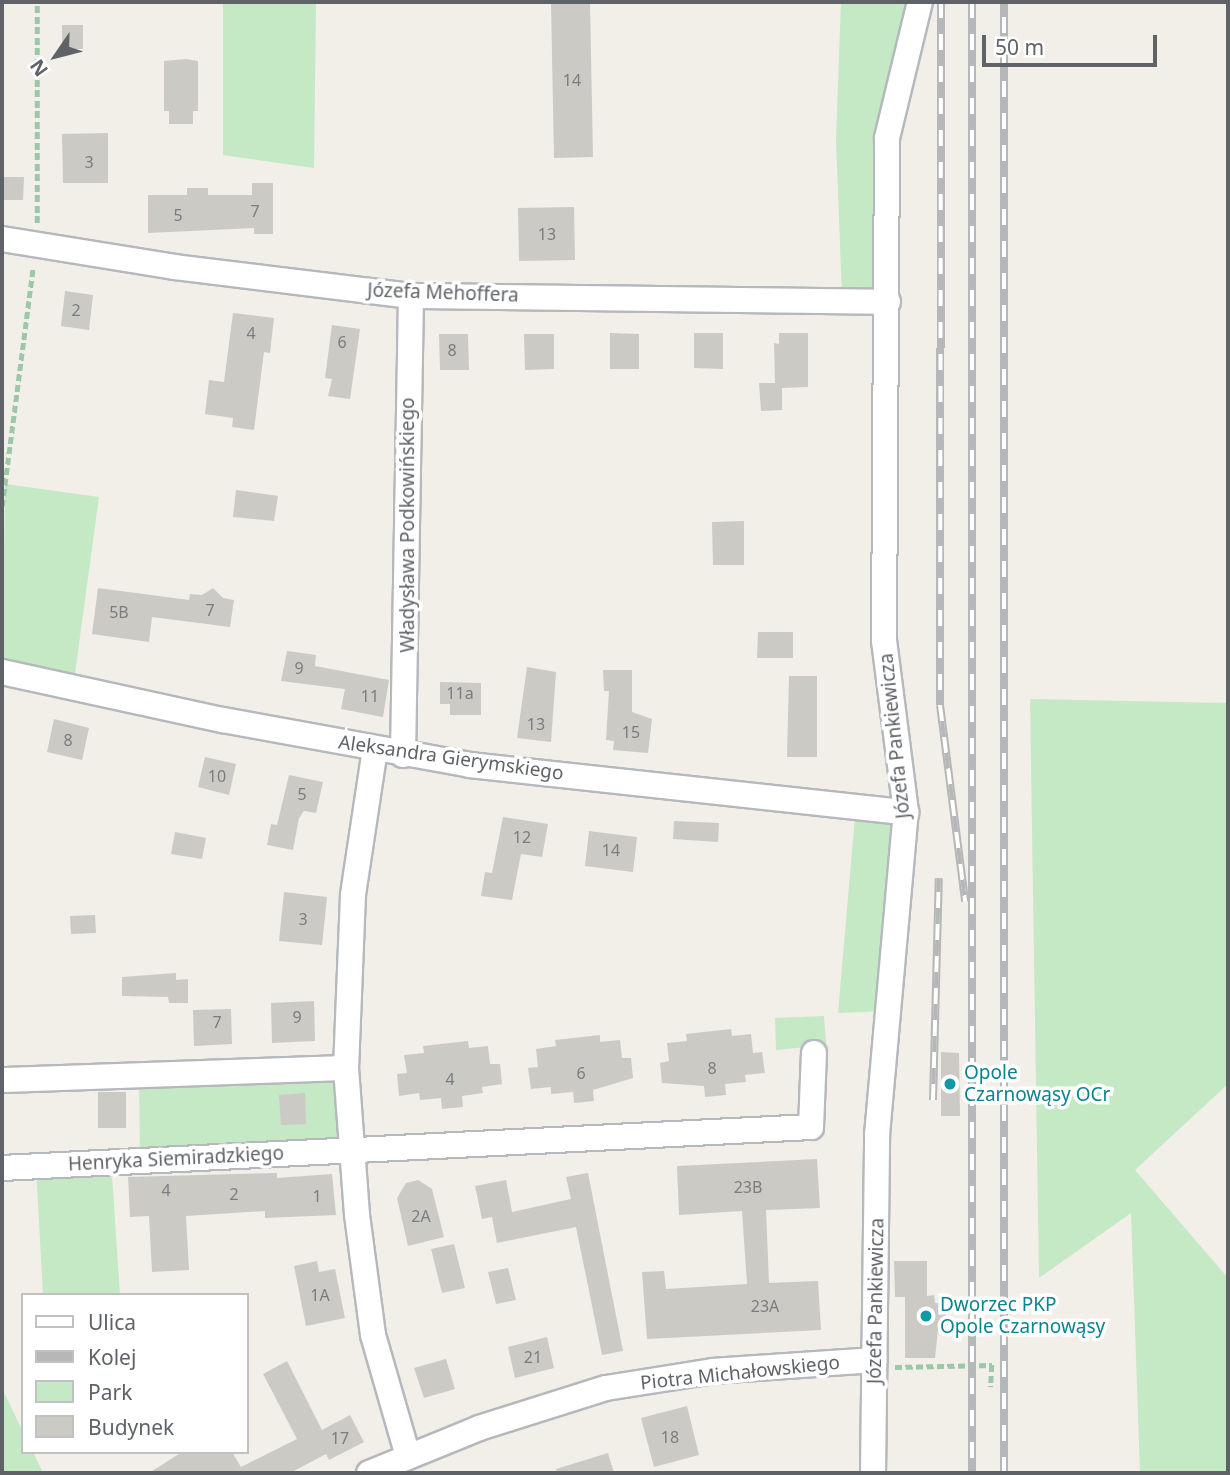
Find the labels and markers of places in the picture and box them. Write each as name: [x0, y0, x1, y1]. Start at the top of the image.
place label: Opole Czarnowąsy OCr: [964, 1062, 1110, 1106]
marker: Opole Czarnowąsy OCr: [942, 1076, 958, 1092]
place label: Dworzec PKP Opole Czarnowąsy: [940, 1294, 1105, 1338]
marker: Dworzec PKP Opole Czarnowąsy: [918, 1308, 934, 1324]

